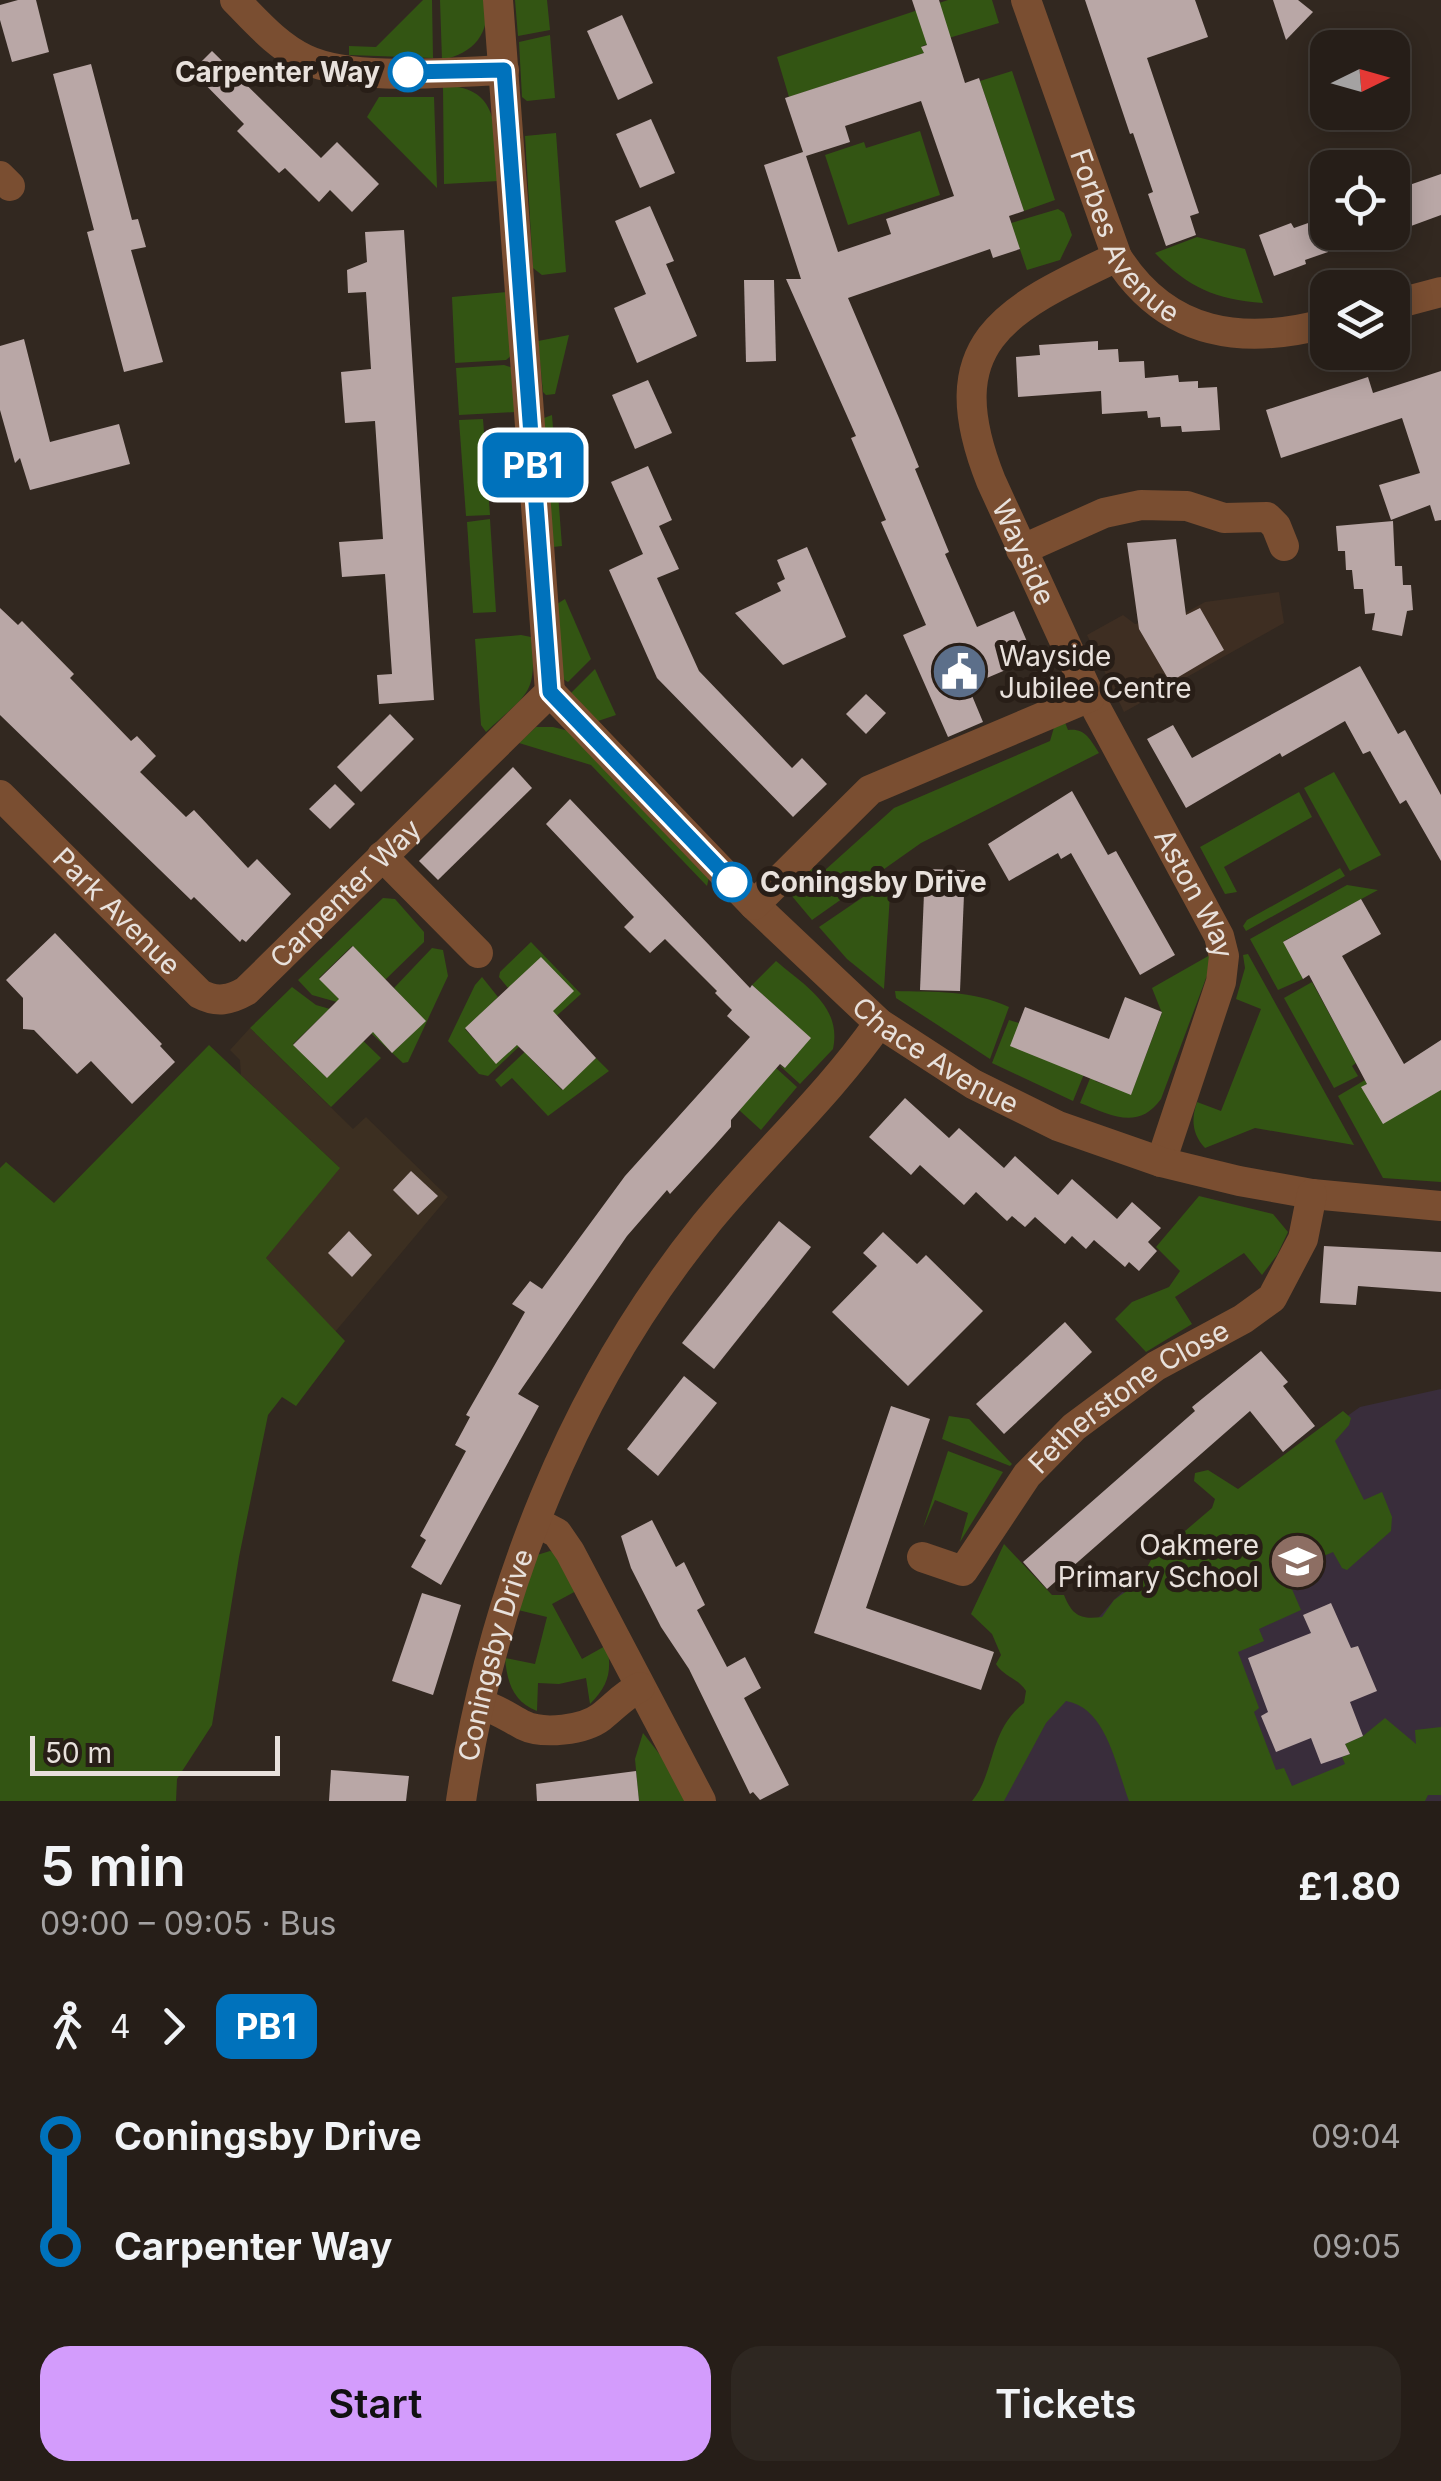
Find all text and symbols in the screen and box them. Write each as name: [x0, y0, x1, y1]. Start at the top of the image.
north arrow: [1310, 30, 1410, 130]
map controls: [1310, 30, 1410, 370]
marker: Carpenter Way: [389, 53, 427, 91]
place label: Carpenter Way: [175, 55, 380, 89]
street label: Forbes Avenue: [1063, 144, 1186, 330]
button: locate: [1310, 150, 1410, 250]
button: layers: [1310, 270, 1410, 370]
line badge: PB1: [476, 432, 590, 498]
text: PB1: [503, 444, 563, 486]
street label: Wayside: [985, 494, 1063, 611]
place label: Wayside Jubilee Centre: [999, 639, 1192, 705]
public building icon: Wayside Jubilee Centre: [930, 642, 990, 702]
street label: Carpenter Way: [263, 812, 428, 975]
street label: Aston Way: [1147, 823, 1241, 962]
street label: Park Avenue: [46, 841, 188, 982]
marker: Coningsby Drive: [713, 863, 751, 901]
place label: Coningsby Drive: [760, 865, 987, 899]
street label: Chace Avenue: [845, 990, 1024, 1121]
street label: Fetherstone Close: [1021, 1313, 1235, 1481]
place label: Oakmere Primary School: [1058, 1528, 1259, 1594]
school or university icon: Oakmere Primary School: [1268, 1531, 1328, 1591]
street label: Coningsby Drive: [451, 1544, 540, 1764]
scale bar: [30, 1731, 280, 1776]
text: 50 m: [45, 1736, 112, 1770]
text: 5 min: [40, 1833, 186, 1899]
text: £1.80: [1298, 1863, 1401, 1909]
text: 09:00 – 09:05 · Bus: [40, 1904, 336, 1943]
icon: walk: [40, 1999, 95, 2054]
icon: forward: [146, 1999, 201, 2054]
text: PB1: [236, 2005, 297, 2047]
text: 4: [110, 2007, 131, 2046]
text: Coningsby Drive: [114, 2113, 422, 2159]
text: 09:04: [1311, 2117, 1401, 2156]
text: Carpenter Way: [114, 2223, 392, 2269]
text: 09:05: [1312, 2227, 1401, 2266]
button: Start: [40, 2346, 711, 2461]
button: Tickets: [731, 2346, 1401, 2461]

